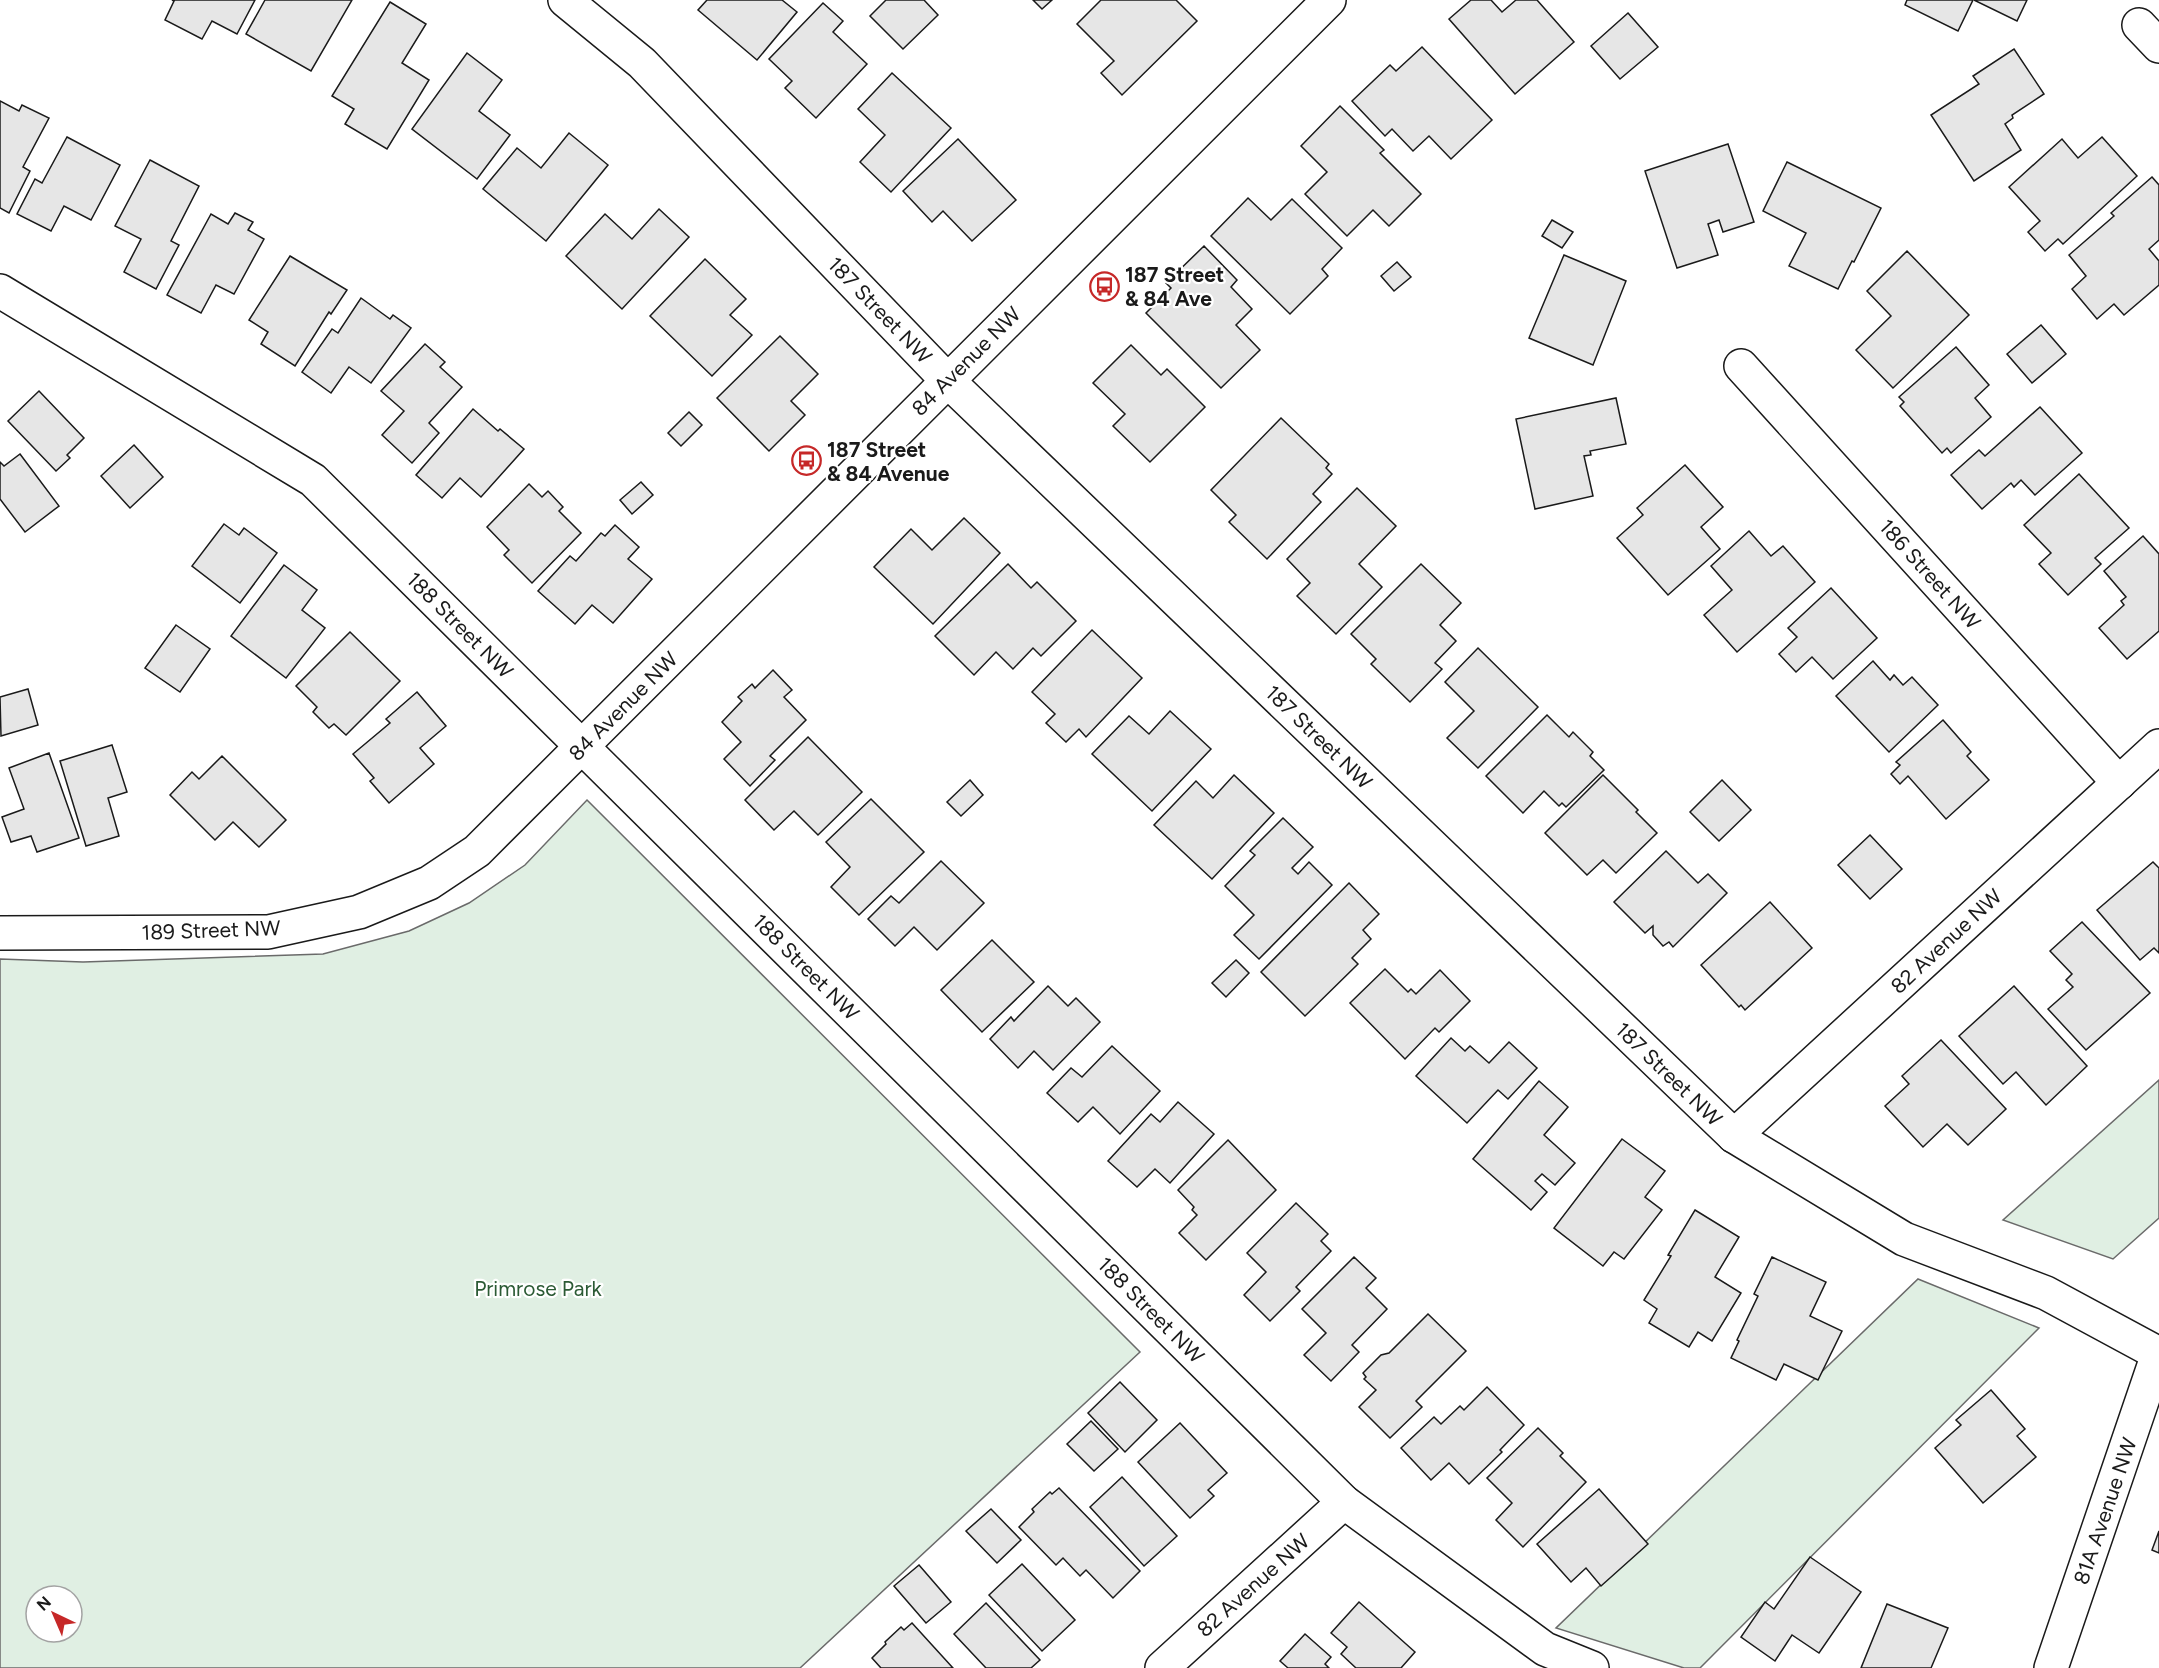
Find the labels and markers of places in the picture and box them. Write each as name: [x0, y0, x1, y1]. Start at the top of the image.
place label: 187 Street & 84 Ave: [1125, 262, 1224, 311]
bus stop icon: 187 Street & 84 Ave: [1088, 270, 1120, 302]
place label: 187 Street & 84 Avenue: [827, 437, 950, 486]
bus stop icon: 187 Street & 84 Avenue: [790, 445, 822, 477]

